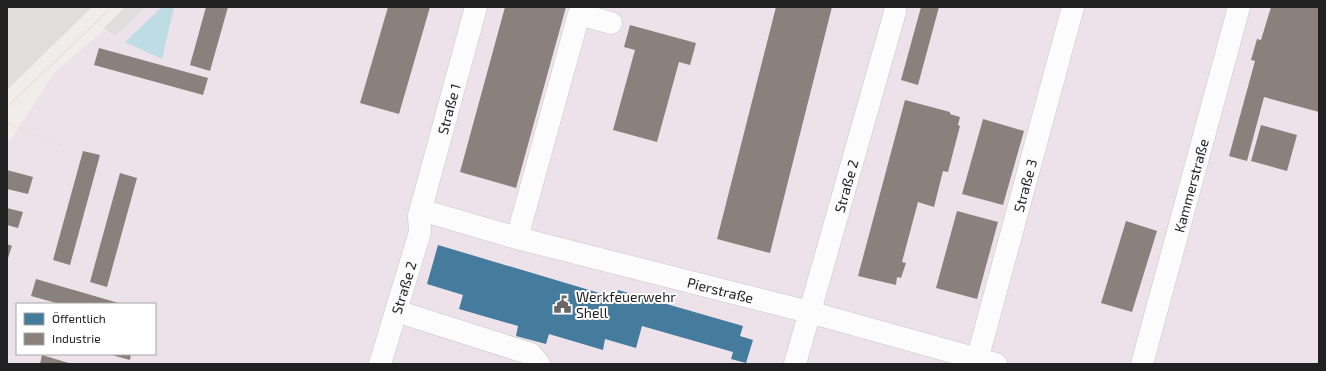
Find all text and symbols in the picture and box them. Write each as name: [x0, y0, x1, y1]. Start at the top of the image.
street label: Straße 1: [433, 81, 463, 136]
street label: Kammerstraße: [1170, 137, 1211, 234]
street label: Straße 2: [830, 157, 861, 215]
street label: Straße 3: [1009, 157, 1040, 214]
street label: Straße 2: [387, 259, 419, 316]
street label: Pierstraße: [686, 273, 755, 306]
place label: Werkfeuerwehr Shell: [576, 288, 676, 321]
public building icon: Werkfeuerwehr Shell: [553, 294, 573, 314]
legend: [16, 303, 156, 355]
text: Öffentlich: [52, 311, 106, 325]
text: Industrie: [52, 331, 101, 345]

